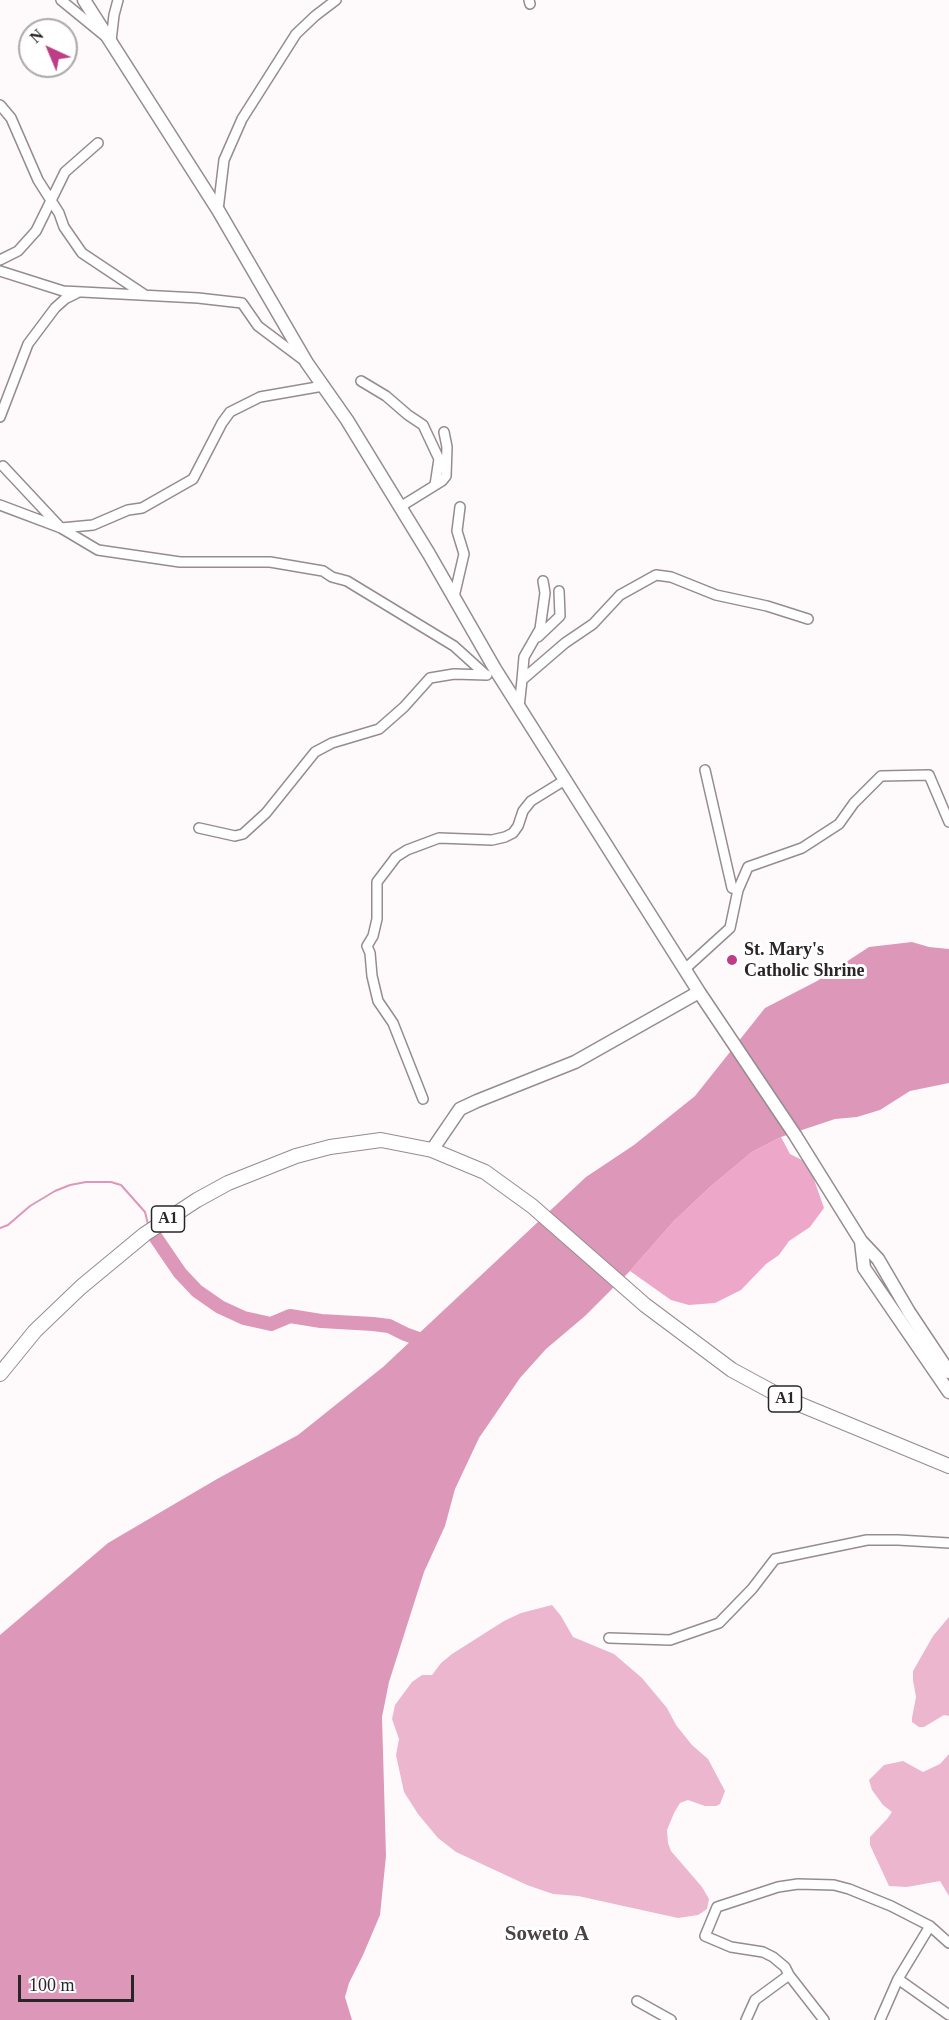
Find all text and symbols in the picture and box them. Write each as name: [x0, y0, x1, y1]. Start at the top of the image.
north arrow: [18, 18, 78, 78]
text: N: [26, 26, 47, 46]
place label: St. Mary's Catholic Shrine: [744, 939, 865, 982]
marker: St. Mary's Catholic Shrine: [725, 953, 739, 967]
road number: A1: [152, 1206, 184, 1232]
road number: A1: [768, 1386, 802, 1412]
district label: Soweto A: [505, 1922, 589, 1948]
scale bar: [21, 1963, 136, 2001]
text: 100 m: [29, 1975, 75, 1995]

